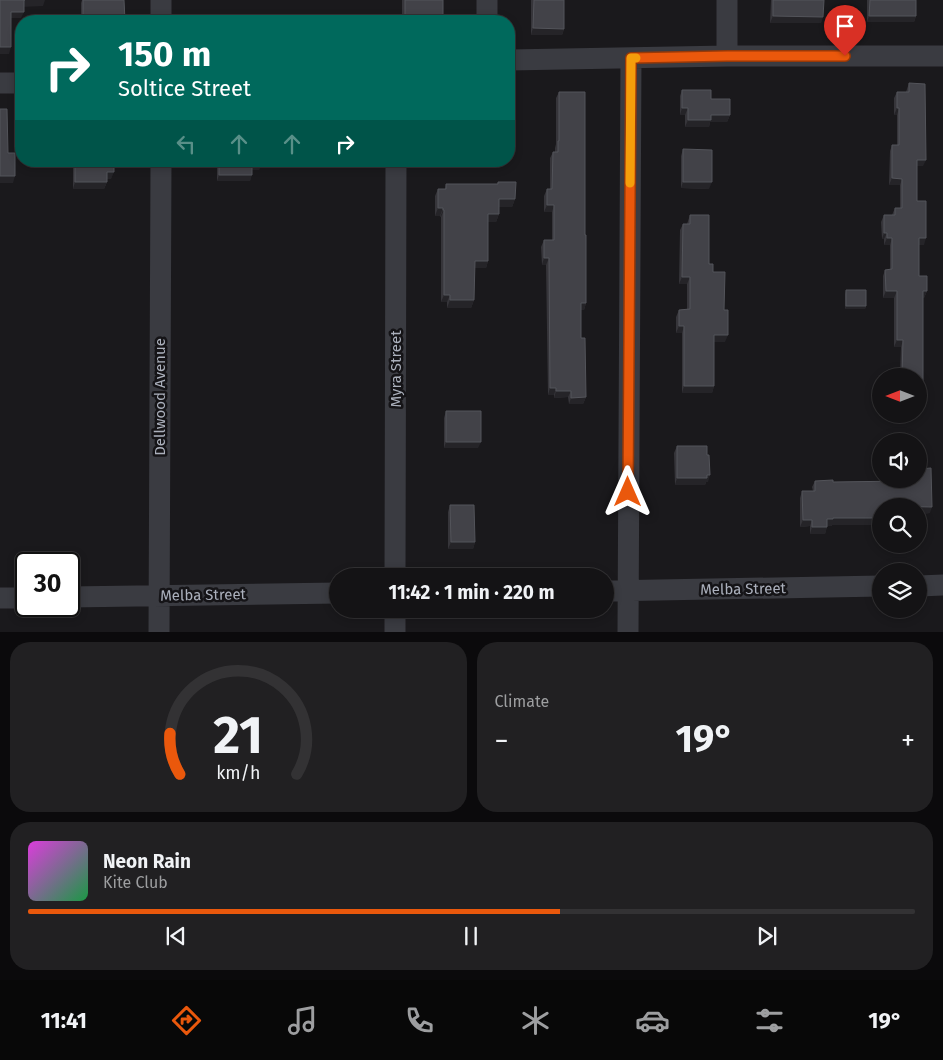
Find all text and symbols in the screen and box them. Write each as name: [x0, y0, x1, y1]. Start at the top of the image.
pin: [824, 5, 866, 56]
icon: arrive: [831, 12, 859, 40]
text: 150 m: [118, 33, 211, 75]
icon: right: [35, 35, 100, 100]
text: Soltice Street: [118, 75, 251, 102]
icon: left: [172, 130, 200, 158]
icon: ahead: [225, 130, 253, 158]
icon: ahead: [278, 130, 306, 158]
icon: right: [331, 130, 359, 158]
street label: Myra Street: [387, 330, 405, 408]
street label: Dellwood Avenue: [151, 338, 169, 456]
north arrow: [872, 368, 928, 422]
map controls: [872, 368, 927, 618]
button: sound: [872, 433, 927, 488]
position arrow: [601, 465, 653, 517]
button: search: [872, 498, 927, 553]
speed limit sign: 30: [15, 552, 80, 617]
button: layers: [872, 563, 927, 618]
street label: Melba Street: [700, 579, 787, 599]
text: 11:42 · 1 min · 220 m: [388, 581, 555, 604]
street label: Melba Street: [160, 585, 247, 605]
text: Climate: [495, 692, 549, 711]
text: 21: [213, 704, 263, 767]
text: 19°: [675, 716, 734, 762]
text: −: [495, 724, 509, 757]
text: +: [901, 724, 915, 757]
text: km/h: [216, 762, 260, 784]
text: Neon Rain: [103, 850, 191, 873]
text: Kite Club: [103, 873, 168, 892]
icon: previous: [162, 922, 190, 950]
icon: pause: [457, 922, 485, 950]
icon: next: [753, 922, 781, 950]
icon: directions: [169, 1003, 204, 1038]
icon: music: [285, 1003, 320, 1038]
icon: phone: [402, 1003, 437, 1038]
icon: climate: [518, 1003, 553, 1038]
icon: car: [635, 1003, 670, 1038]
icon: filters: [752, 1003, 787, 1038]
text: 11:41: [41, 1007, 87, 1034]
text: 19°: [868, 1007, 902, 1034]

